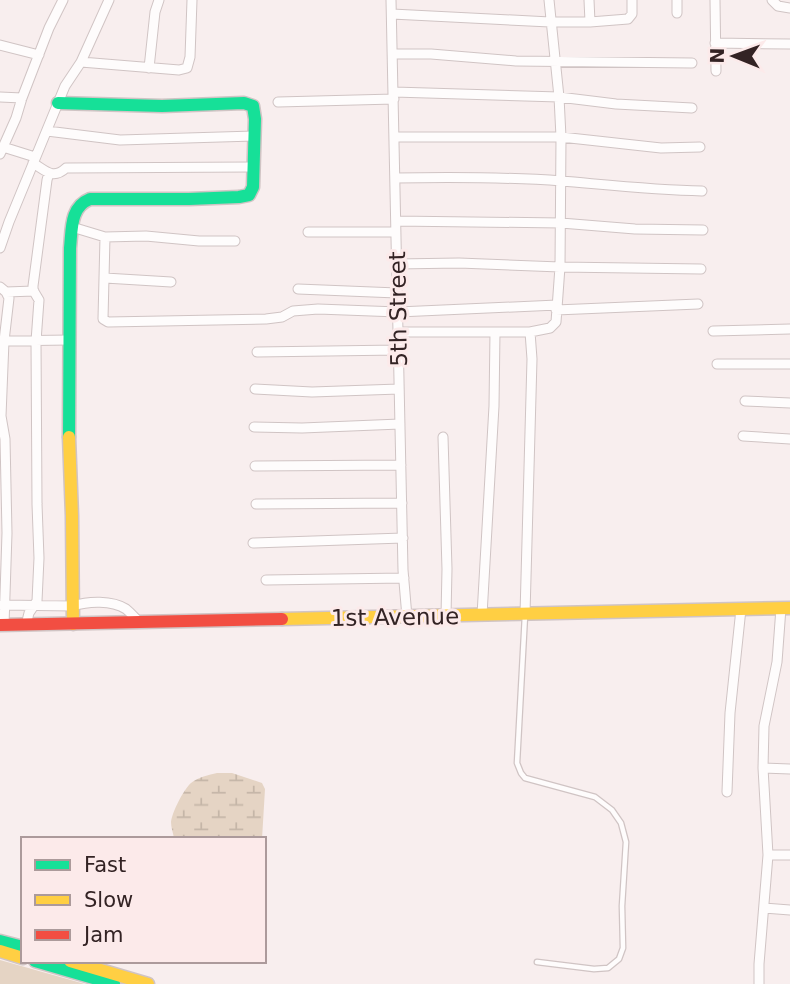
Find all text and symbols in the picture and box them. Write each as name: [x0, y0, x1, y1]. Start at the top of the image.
north arrow: [699, 21, 769, 91]
text: N: [706, 48, 728, 64]
street label: 5th Street: [384, 251, 412, 367]
street label: 1st Avenue: [331, 603, 459, 631]
legend: [21, 837, 266, 963]
text: Fast: [84, 853, 126, 877]
text: Slow: [84, 888, 133, 912]
text: Jam: [82, 923, 124, 947]

